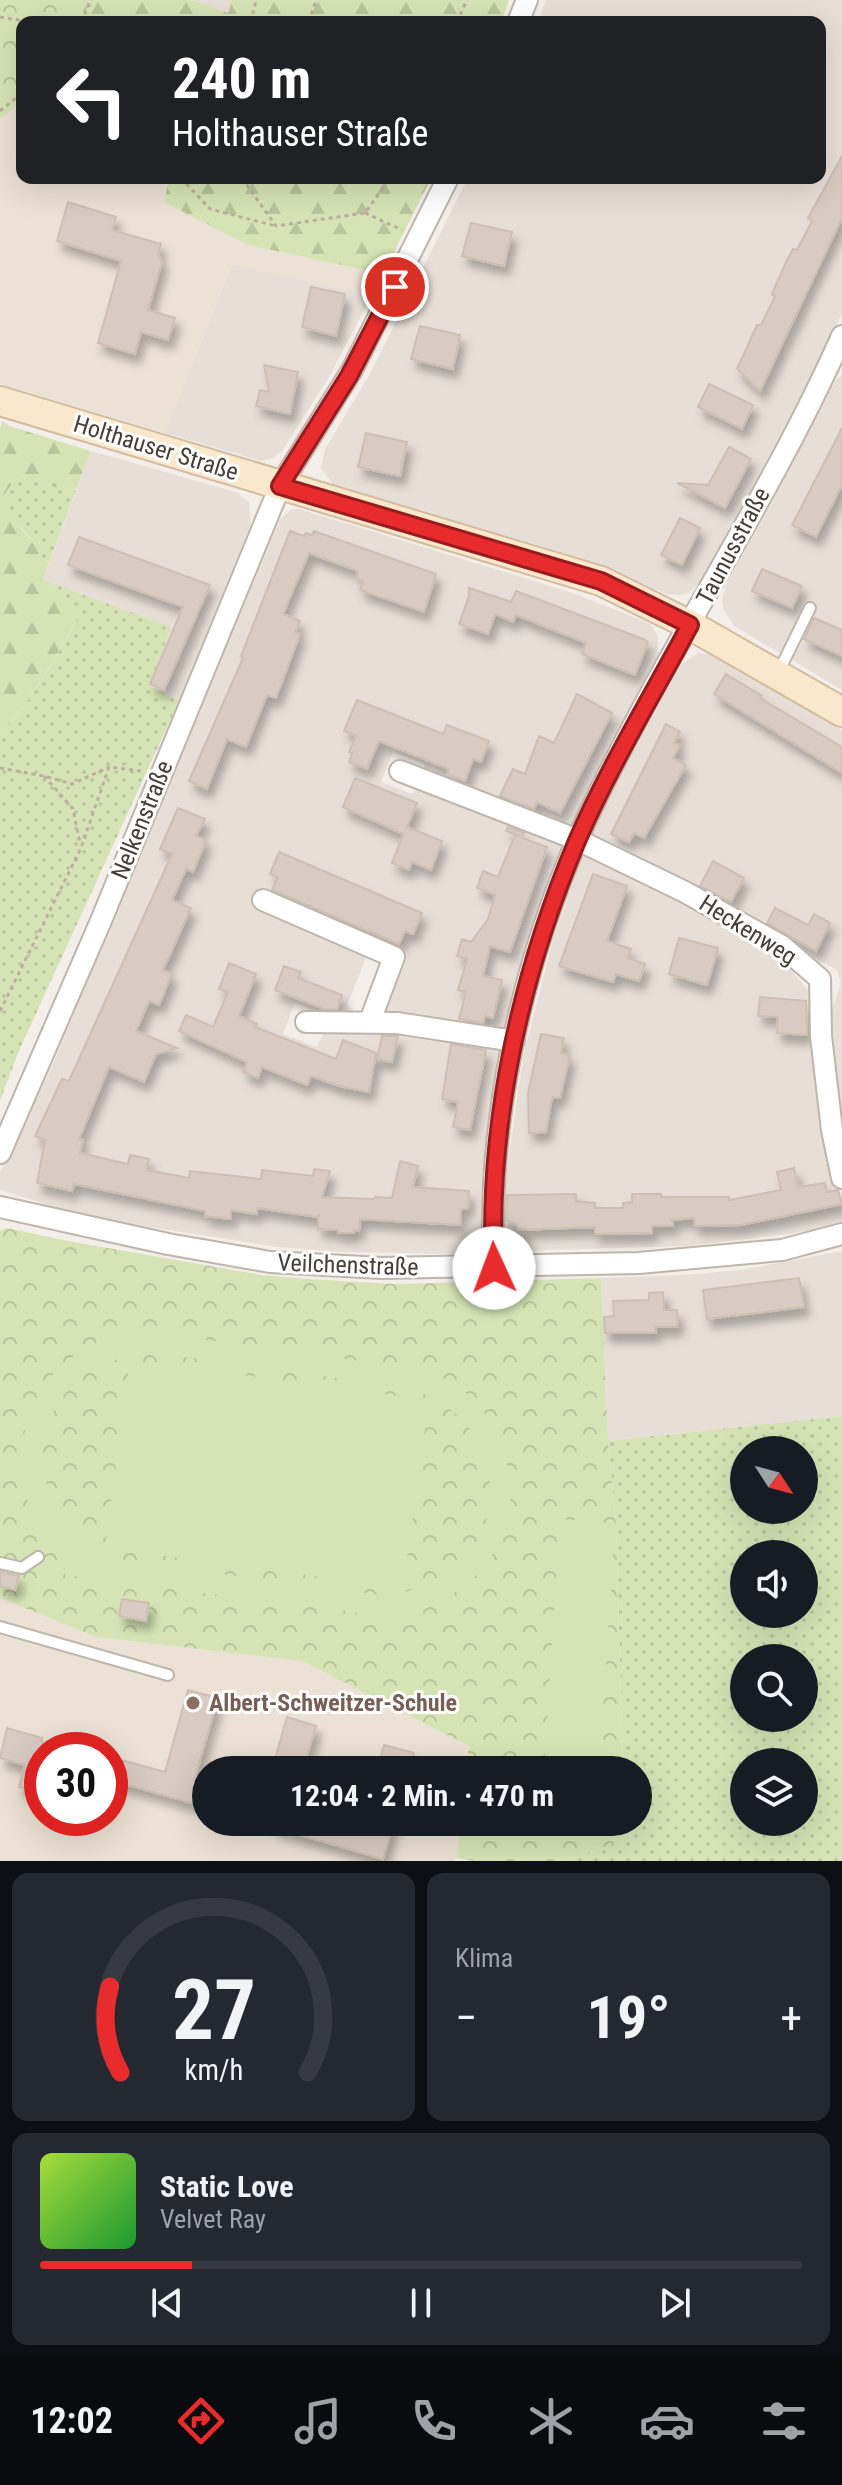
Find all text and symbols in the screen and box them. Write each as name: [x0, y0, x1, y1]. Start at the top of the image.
text: 240 m: [172, 46, 311, 112]
icon: left: [40, 48, 144, 152]
text: Holthauser Straße: [172, 113, 428, 155]
pin: [361, 253, 429, 321]
icon: arrive: [373, 265, 417, 309]
street label: Holthauser Straße: [70, 410, 242, 486]
street label: Taunusstraße: [690, 483, 776, 609]
street label: Nelkenstraße: [106, 757, 178, 883]
street label: Heckenweg: [694, 889, 802, 971]
position arrow: [452, 1226, 536, 1310]
street label: Veilchenstraße: [277, 1249, 419, 1281]
north arrow: [730, 1436, 818, 1524]
map controls: [730, 1436, 818, 1836]
button: sound: [730, 1540, 818, 1628]
button: search: [730, 1644, 818, 1732]
place label: Albert-Schweitzer-Schule: [209, 1689, 457, 1717]
marker: Albert-Schweitzer-Schule: [184, 1694, 202, 1712]
speed limit sign: 30: [24, 1732, 128, 1836]
button: layers: [730, 1748, 818, 1836]
text: 12:04 · 2 Min. · 470 m: [290, 1778, 554, 1813]
text: Klima: [455, 1943, 513, 1973]
text: 27: [171, 1962, 256, 2059]
text: 19°: [587, 1982, 671, 2053]
text: −: [455, 1992, 477, 2044]
text: +: [780, 1992, 802, 2044]
text: km/h: [184, 2053, 243, 2087]
text: Static Love: [160, 2169, 294, 2204]
text: Velvet Ray: [160, 2204, 266, 2234]
icon: previous: [145, 2281, 189, 2325]
icon: pause: [399, 2281, 443, 2325]
icon: next: [653, 2281, 697, 2325]
icon: directions: [173, 2393, 229, 2449]
icon: music: [290, 2393, 346, 2449]
icon: phone: [406, 2393, 462, 2449]
icon: climate: [523, 2393, 579, 2449]
icon: car: [639, 2393, 695, 2449]
icon: filters: [756, 2393, 812, 2449]
text: 12:02: [30, 2400, 113, 2442]

